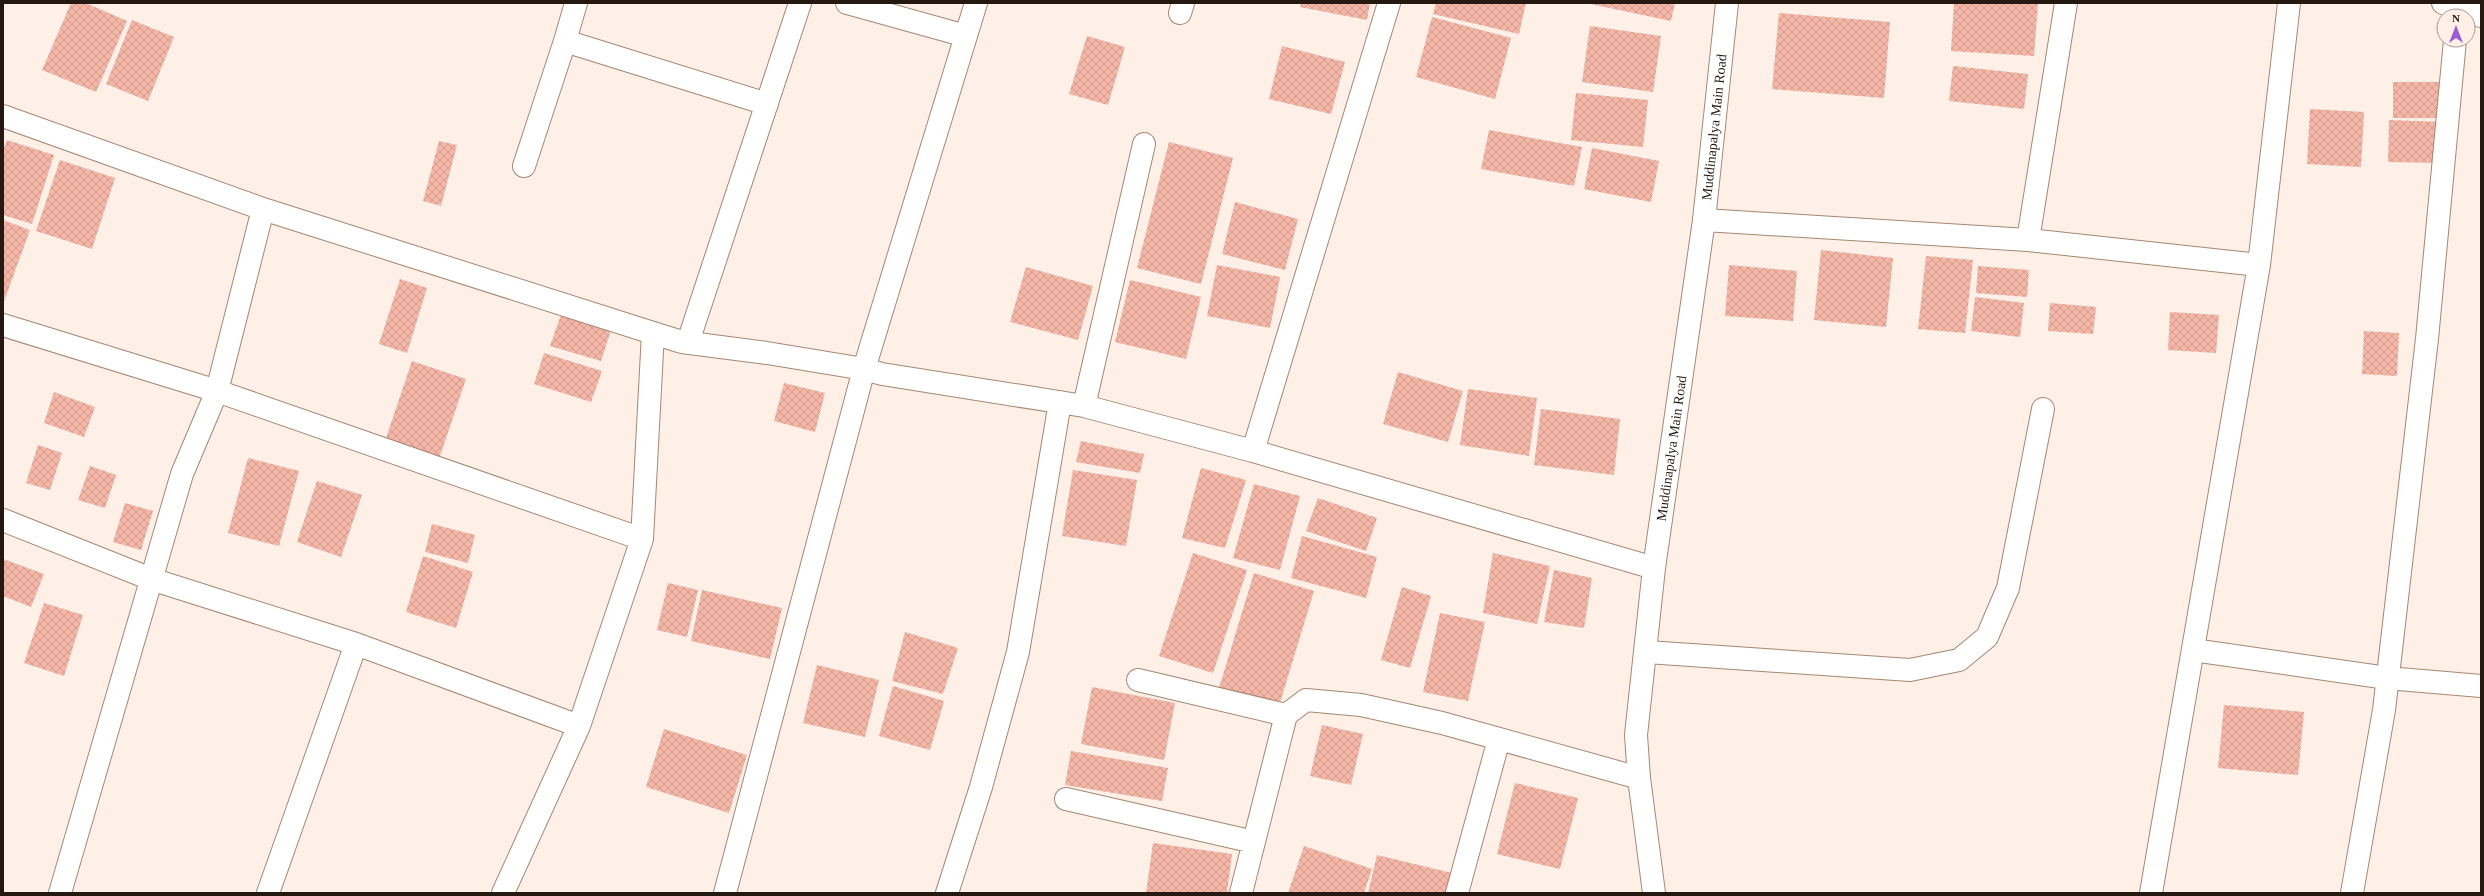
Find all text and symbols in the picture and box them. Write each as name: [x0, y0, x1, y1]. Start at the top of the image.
north arrow: [2436, 8, 2476, 48]
text: N: [2452, 12, 2460, 24]
street label: Muddinapalya Main Road: [1699, 53, 1729, 201]
street label: Muddinapalya Main Road: [1653, 374, 1689, 522]

